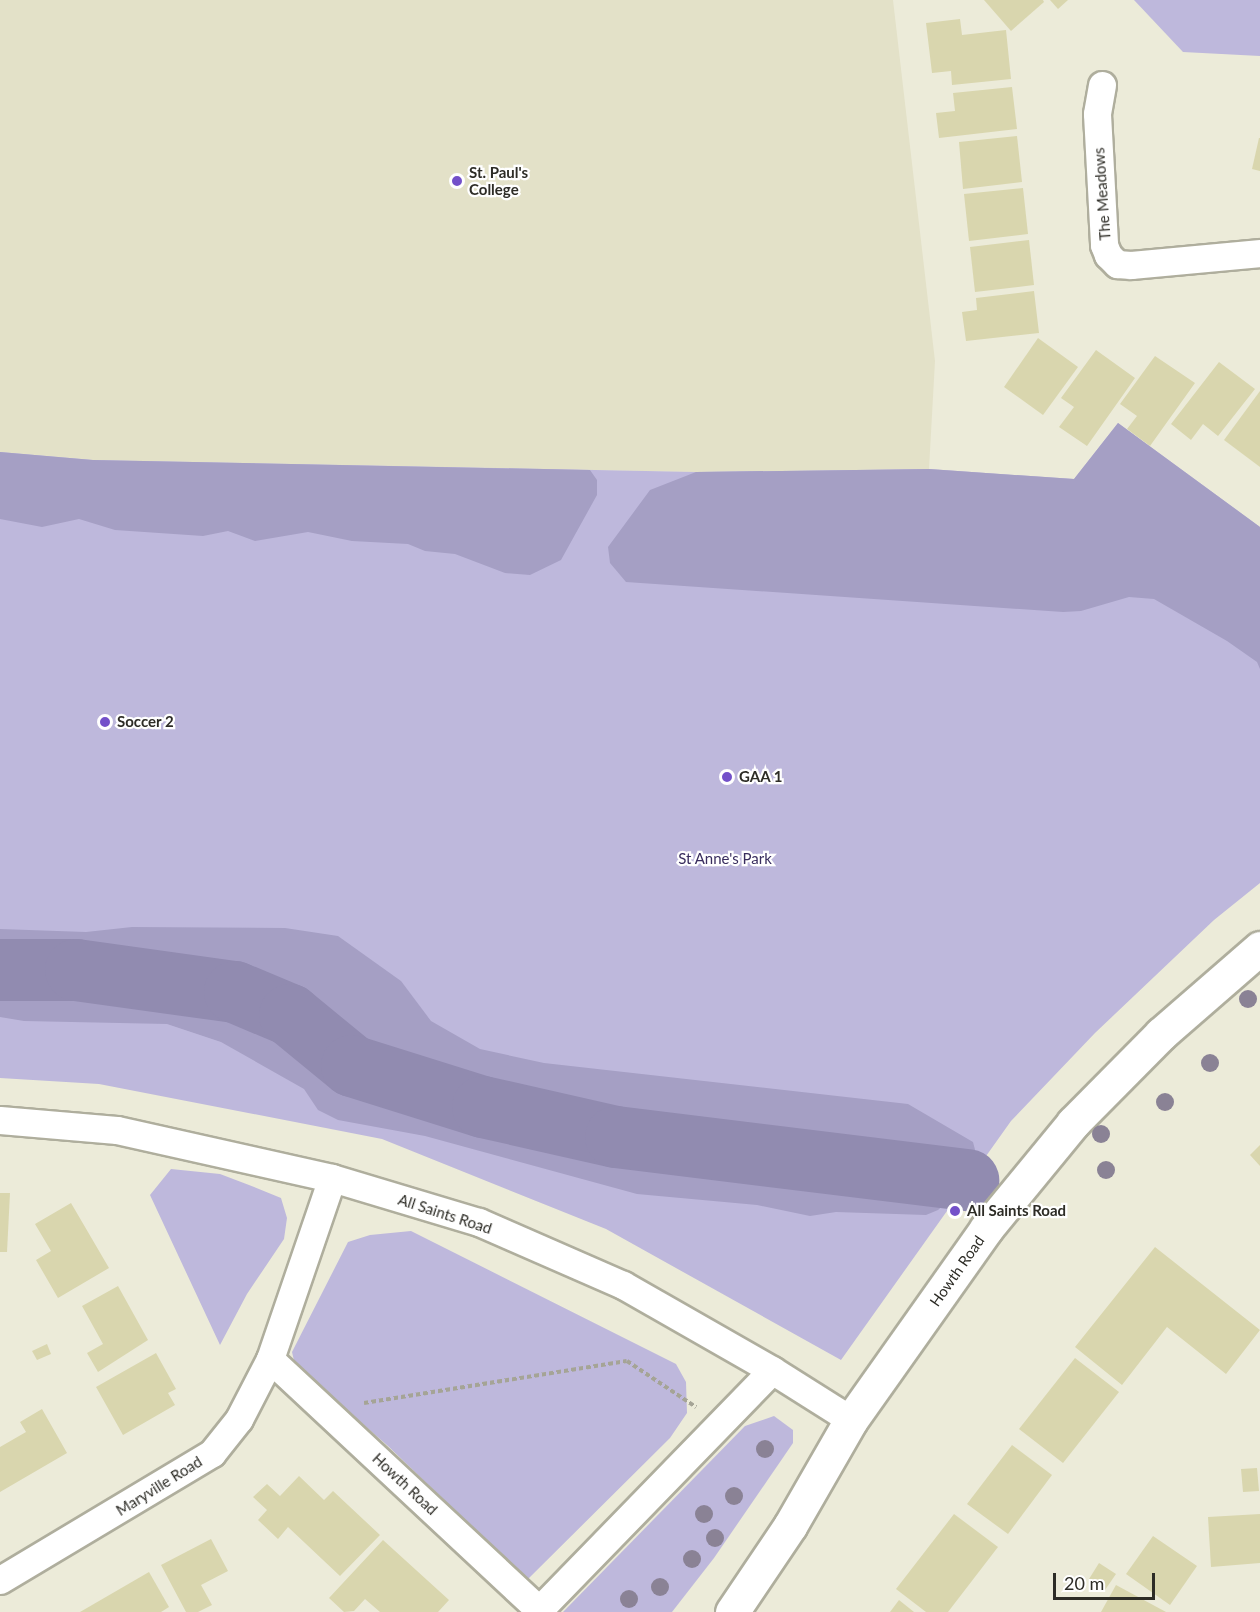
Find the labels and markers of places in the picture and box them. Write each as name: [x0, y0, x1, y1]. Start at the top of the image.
place label: St. Paul's College: [469, 163, 528, 198]
marker: St. Paul's College: [450, 174, 464, 188]
place label: Soccer 2: [117, 713, 174, 731]
marker: Soccer 2: [98, 715, 112, 729]
place label: GAA 1: [739, 768, 783, 786]
marker: GAA 1: [720, 770, 734, 784]
place label: All Saints Road: [967, 1202, 1066, 1220]
marker: All Saints Road: [948, 1204, 962, 1218]

